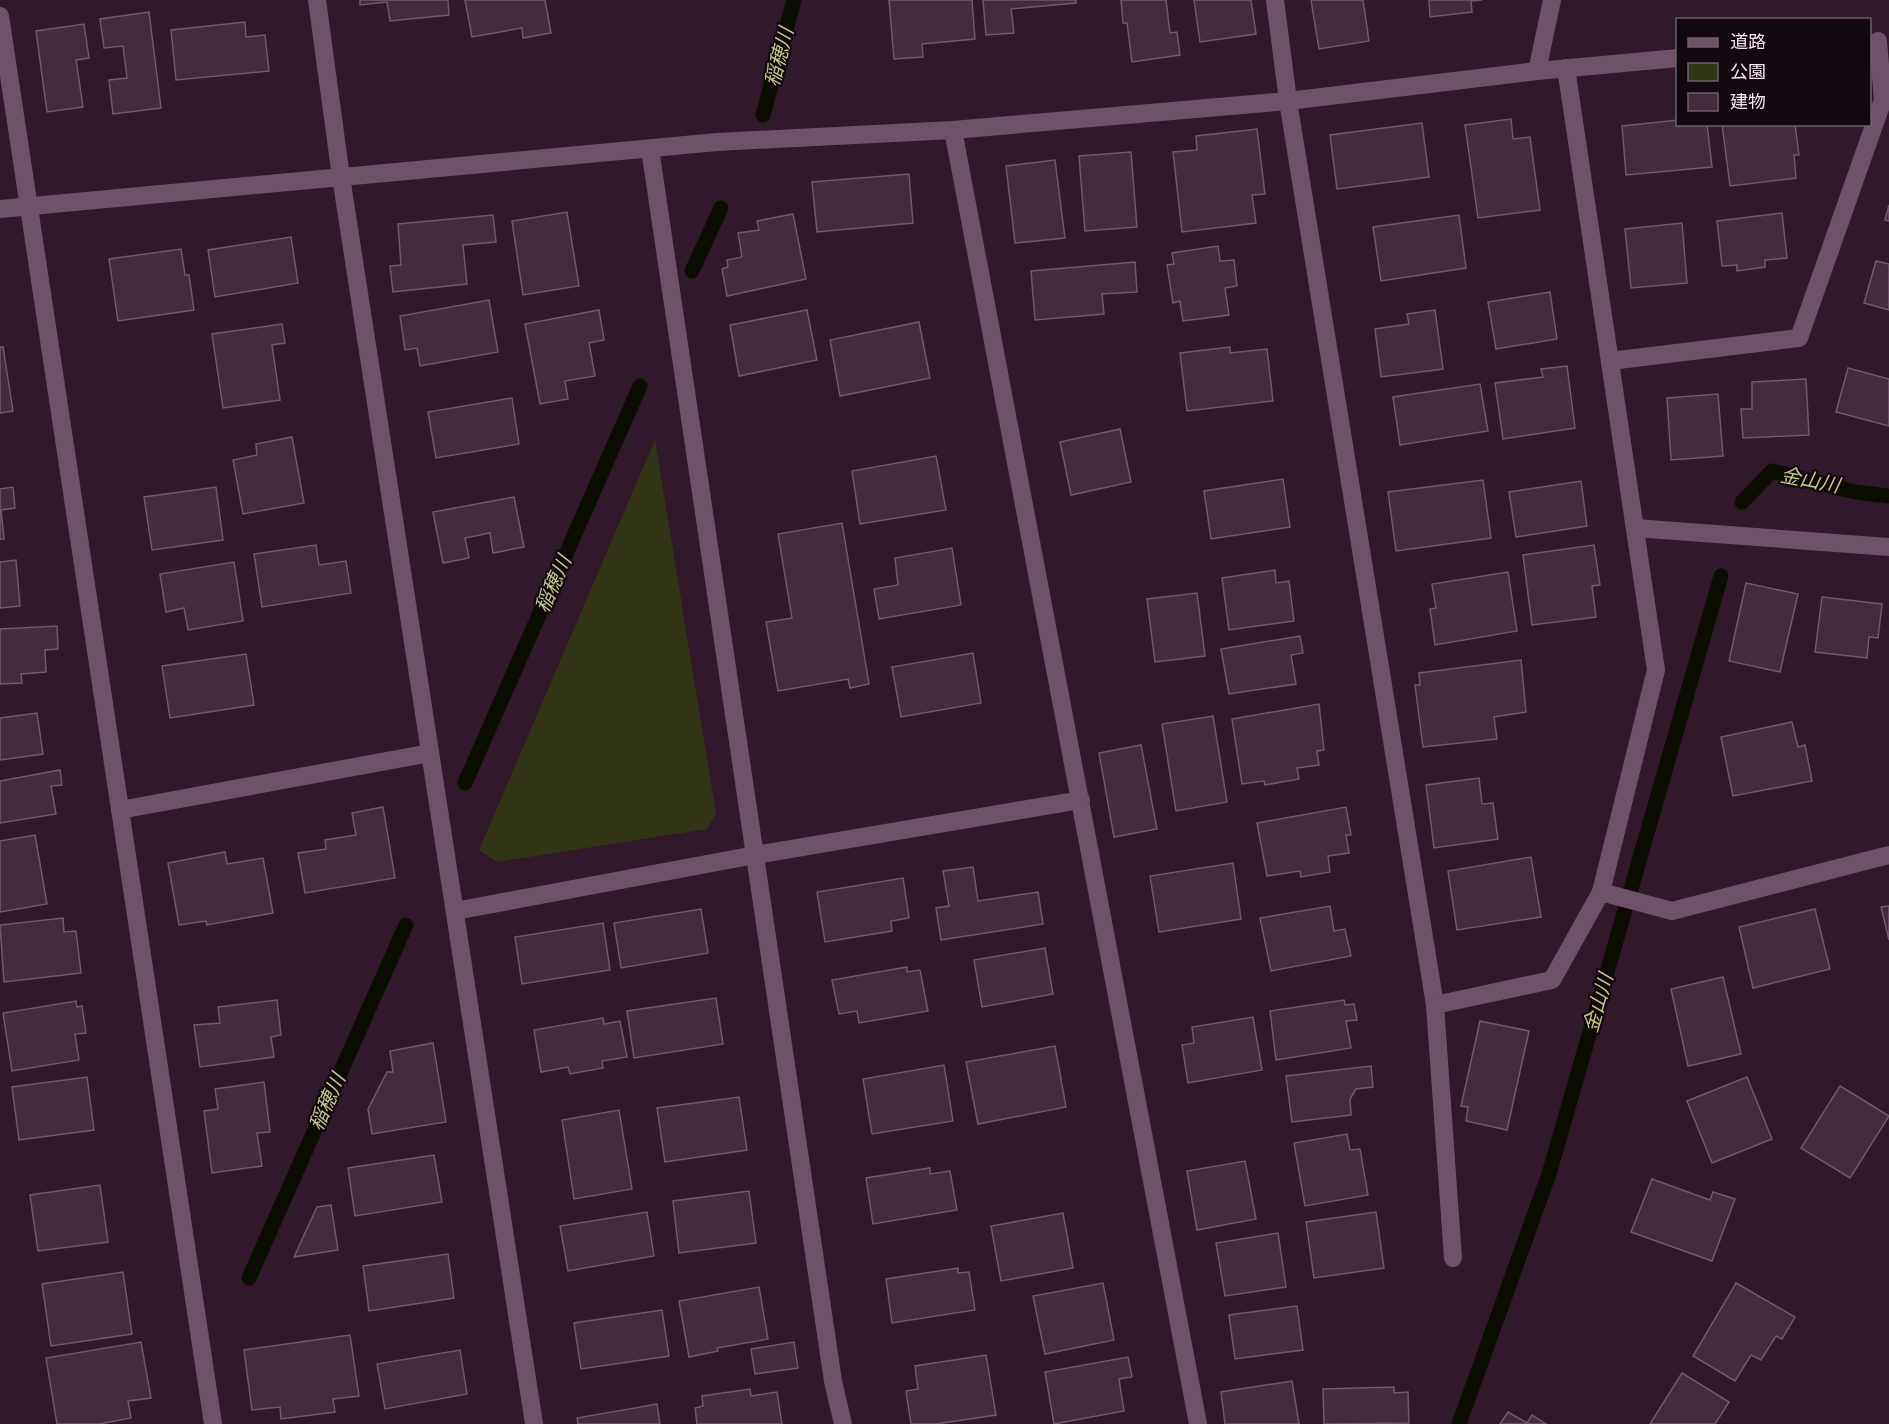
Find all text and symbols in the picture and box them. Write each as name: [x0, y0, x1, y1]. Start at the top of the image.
legend: [1676, 18, 1871, 126]
water label: 稲穂川: [760, 23, 799, 89]
text: 道路: [1730, 31, 1766, 52]
text: 公園: [1730, 61, 1766, 82]
text: 建物: [1730, 91, 1766, 112]
water label: 金山川: [1778, 462, 1844, 498]
water label: 稲穂川: [530, 550, 577, 616]
water label: 金山川: [1578, 969, 1618, 1035]
water label: 稲穂川: [304, 1068, 351, 1134]

